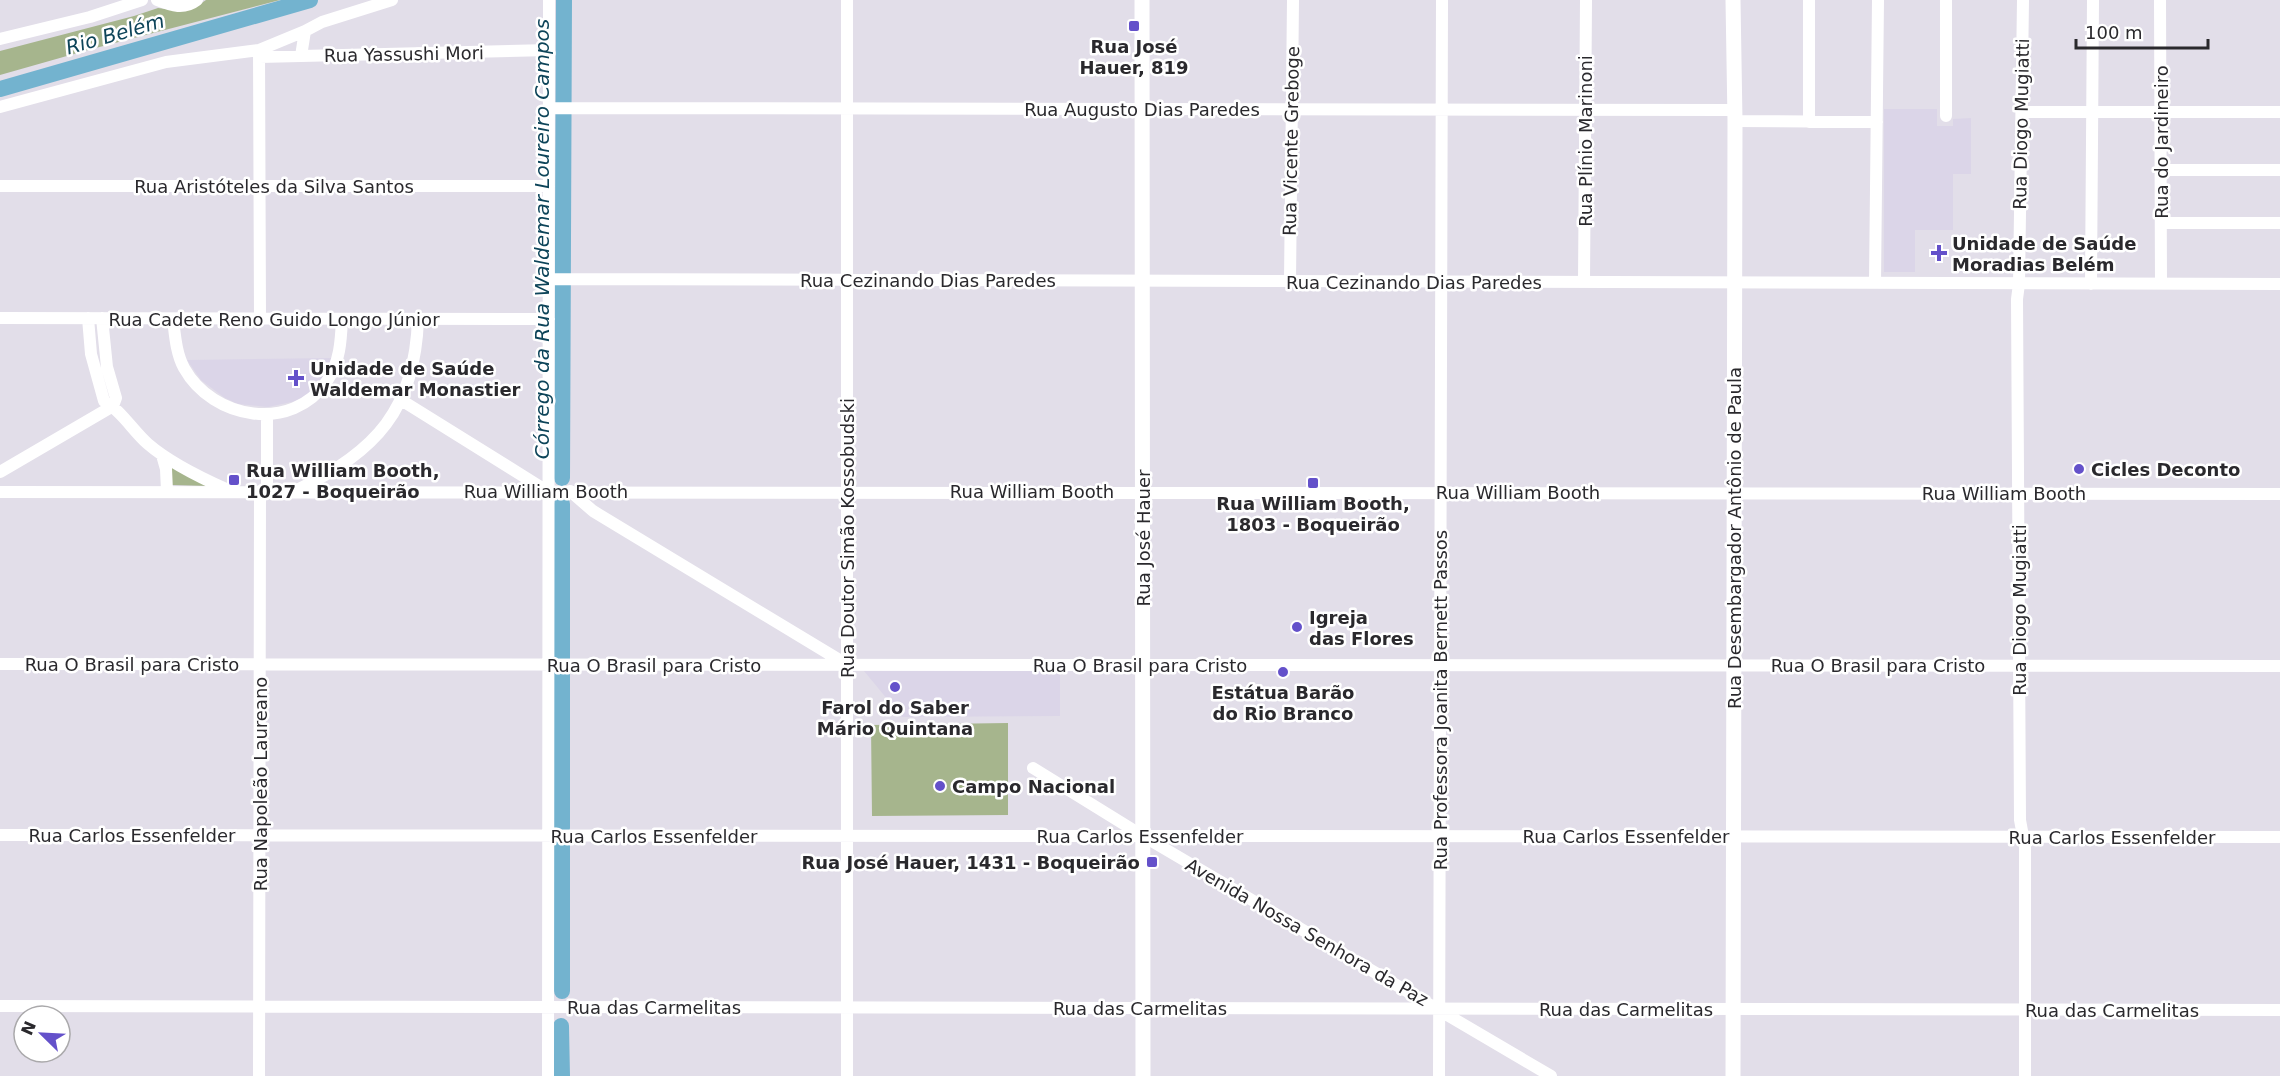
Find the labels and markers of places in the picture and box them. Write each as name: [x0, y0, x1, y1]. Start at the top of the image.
marker: Rua José Hauer, 819: [1127, 19, 1141, 33]
place label: Rua José Hauer, 819: [1079, 36, 1189, 78]
place label: Unidade de Saúde Moradias Belém: [1952, 233, 2136, 275]
marker: Unidade de Saúde Moradias Belém: [1930, 244, 1948, 262]
place label: Unidade de Saúde Waldemar Monastier: [310, 358, 521, 400]
marker: Unidade de Saúde Waldemar Monastier: [287, 369, 305, 387]
place label: Cicles Deconto: [2091, 459, 2240, 480]
place label: Rua William Booth, 1027 - Boqueirão: [246, 460, 440, 502]
marker: Cicles Deconto: [2072, 462, 2086, 476]
marker: Rua William Booth, 1027 - Boqueirão: [227, 473, 241, 487]
marker: Rua William Booth, 1803 - Boqueirão: [1306, 476, 1320, 490]
place label: Rua William Booth, 1803 - Boqueirão: [1216, 493, 1410, 535]
place label: Igreja das Flores: [1309, 607, 1414, 649]
marker: Igreja das Flores: [1290, 620, 1304, 634]
marker: Estátua Barão do Rio Branco: [1276, 665, 1290, 679]
marker: Farol do Saber Mário Quintana: [888, 680, 902, 694]
place label: Estátua Barão do Rio Branco: [1212, 682, 1354, 724]
place label: Farol do Saber Mário Quintana: [817, 697, 973, 739]
place label: Campo Nacional: [952, 776, 1115, 797]
marker: Campo Nacional: [933, 779, 947, 793]
place label: Rua José Hauer, 1431 - Boqueirão: [801, 852, 1140, 873]
marker: Rua José Hauer, 1431 - Boqueirão: [1145, 855, 1159, 869]

